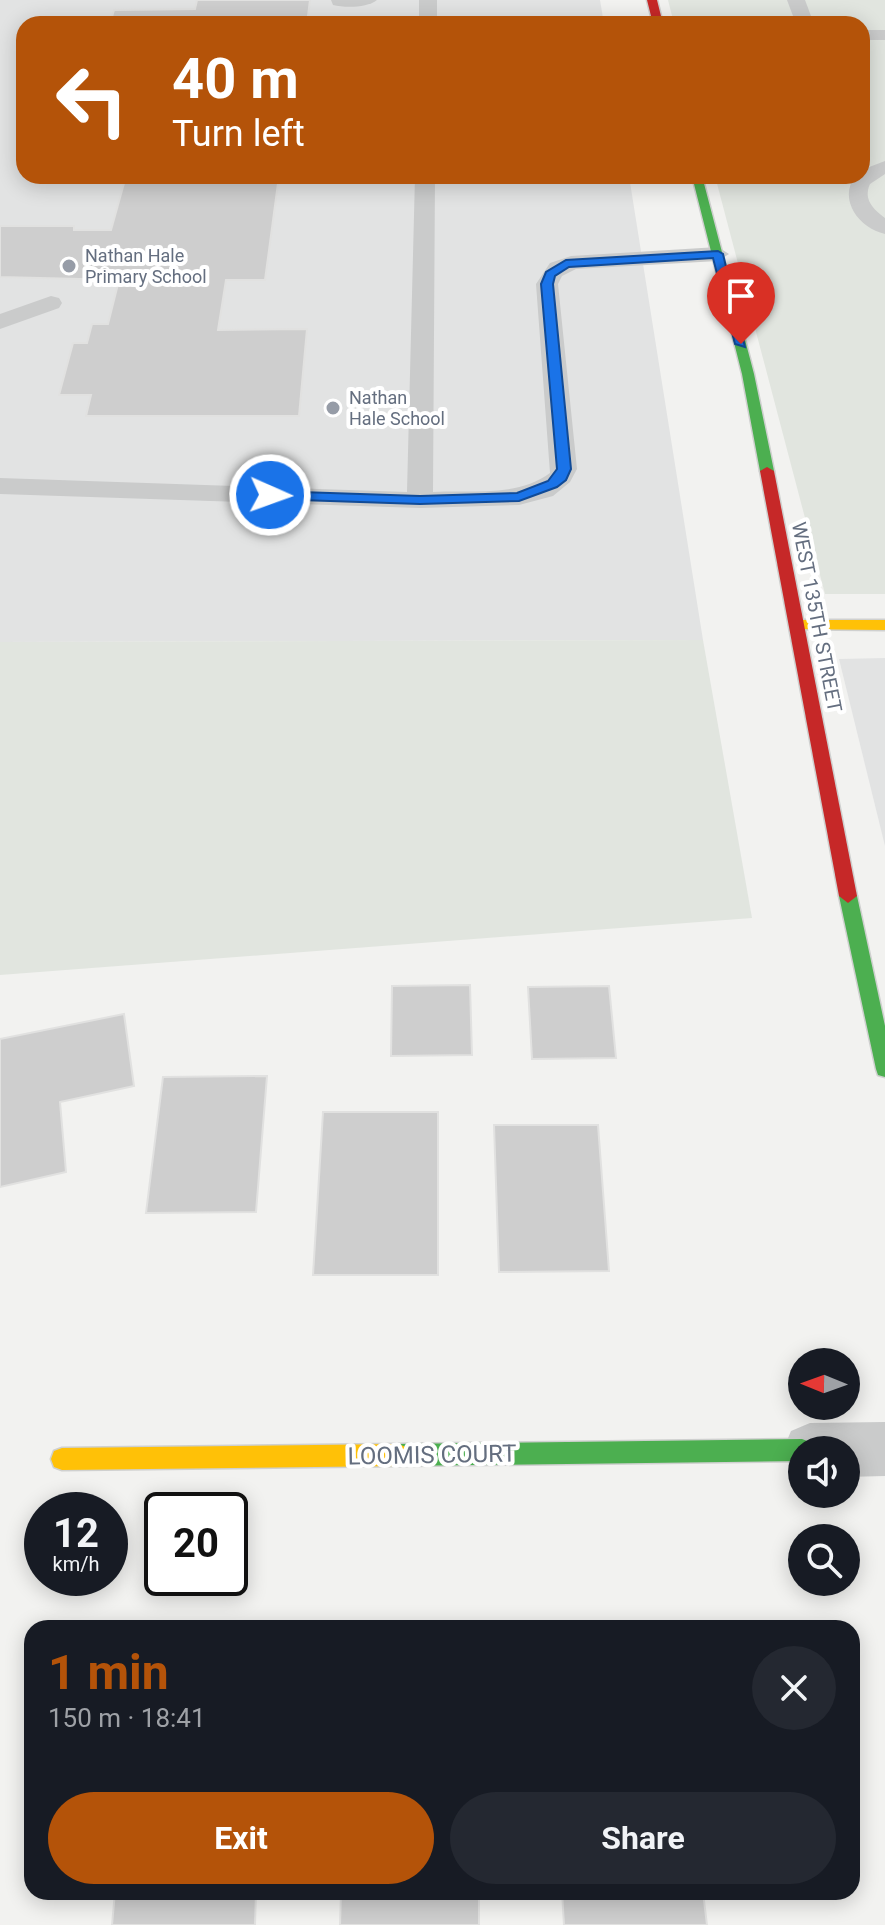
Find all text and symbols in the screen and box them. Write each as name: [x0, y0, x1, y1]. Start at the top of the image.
text: 40 m: [172, 46, 299, 112]
icon: left: [40, 48, 144, 152]
text: Turn left: [172, 113, 305, 155]
place label: Nathan Hale Primary School: [85, 245, 207, 287]
marker: Nathan Hale Primary School: [60, 257, 78, 275]
pin: [707, 262, 775, 344]
icon: arrive: [719, 274, 763, 318]
place label: Nathan Hale School: [349, 387, 445, 429]
marker: Nathan Hale School: [324, 399, 342, 417]
position arrow: [228, 453, 312, 537]
street label: WEST 135TH STREET: [787, 520, 847, 714]
north arrow: [788, 1348, 860, 1420]
map controls: [788, 1348, 860, 1596]
button: sound: [788, 1436, 860, 1508]
street label: LOOMIS COURT: [347, 1440, 517, 1470]
speed limit sign: 20: [144, 1492, 248, 1596]
text: 12: [53, 1510, 99, 1557]
button: search: [788, 1524, 860, 1596]
text: km/h: [53, 1552, 99, 1576]
text: 1 min: [48, 1644, 169, 1701]
button: close: [752, 1646, 836, 1730]
text: 150 m · 18:41: [48, 1703, 206, 1733]
button: Exit: [48, 1792, 434, 1884]
button: Share: [450, 1792, 836, 1884]

